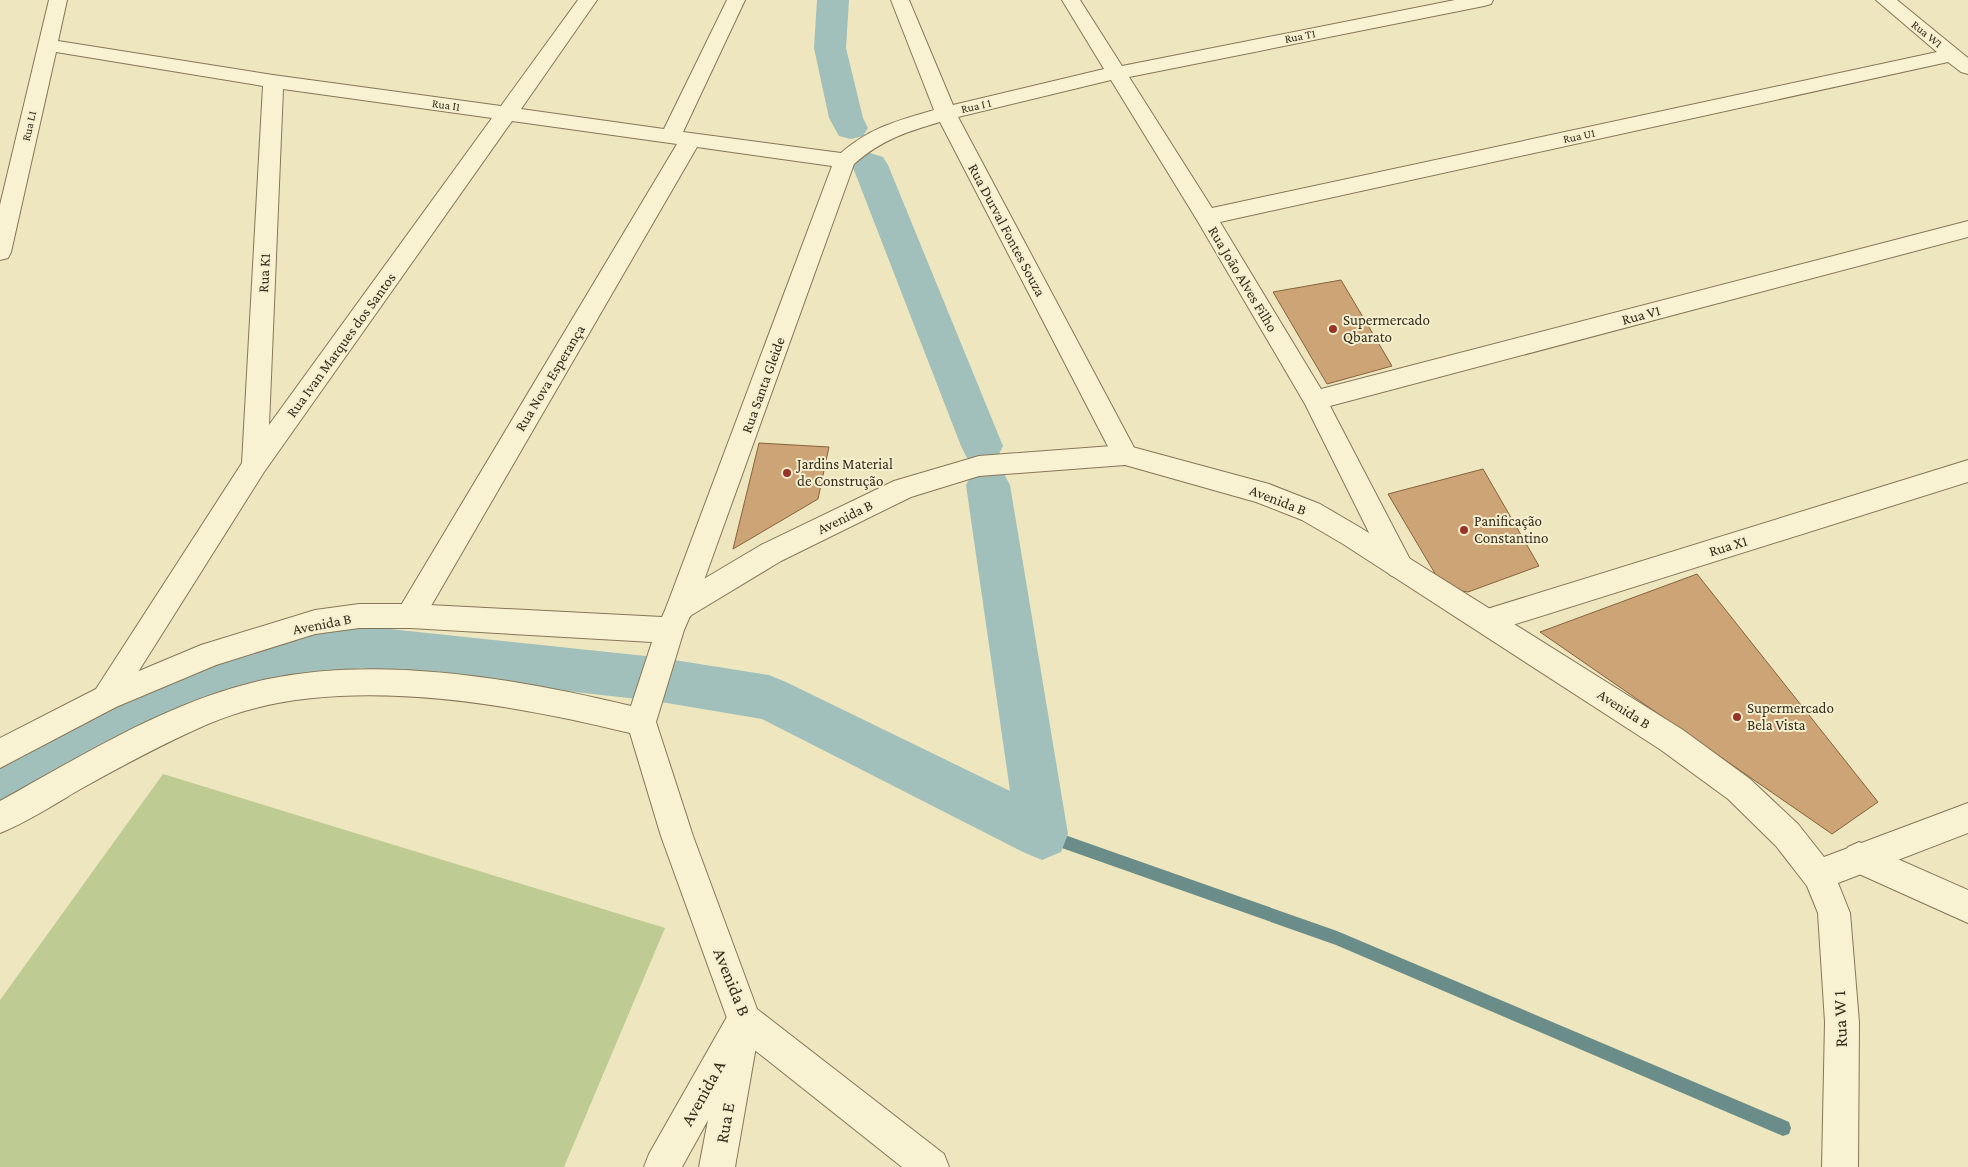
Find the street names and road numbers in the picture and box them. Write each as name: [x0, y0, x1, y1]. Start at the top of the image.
street label: Rua W1: [1909, 17, 1945, 51]
street label: Rua T1: [1283, 26, 1317, 46]
street label: Rua I1: [431, 96, 461, 114]
street label: Rua I 1: [960, 96, 992, 116]
street label: Rua L1: [19, 109, 39, 143]
street label: Rua U1: [1562, 126, 1596, 146]
street label: Rua Durval Fontes Souza: [965, 161, 1049, 299]
street label: Rua João Alves Filho: [1204, 223, 1281, 335]
street label: Rua K1: [255, 253, 273, 293]
street label: Rua Ivan Marques dos Santos: [283, 270, 400, 421]
street label: Rua V1: [1620, 302, 1662, 328]
street label: Rua Nova Esperança: [512, 322, 589, 435]
street label: Rua Santa Gleide: [738, 334, 788, 435]
street label: Avenida B: [1247, 482, 1309, 518]
street label: Avenida B: [815, 497, 875, 537]
street label: Rua X1: [1707, 533, 1749, 559]
street label: Avenida B: [291, 610, 353, 638]
street label: Avenida B: [1595, 686, 1653, 732]
street label: Avenida B: [709, 945, 755, 1019]
street label: Rua W 1: [1829, 990, 1851, 1048]
street label: Avenida A: [677, 1056, 729, 1129]
street label: Rua E: [712, 1101, 738, 1145]

